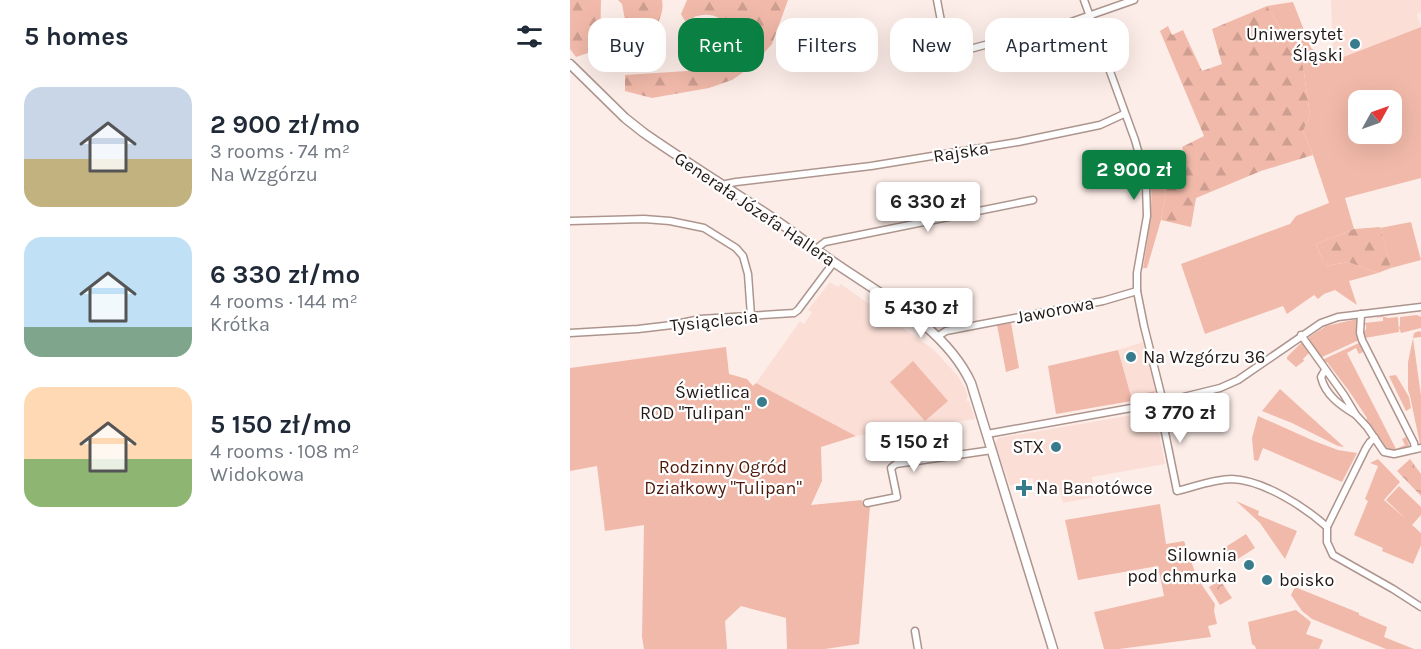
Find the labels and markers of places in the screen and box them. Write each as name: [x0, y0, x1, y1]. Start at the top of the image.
place label: Uniwersytet Śląski: [1246, 23, 1343, 66]
marker: Uniwersytet Śląski: [1348, 37, 1362, 51]
pin: 2 900 zł: [1072, 150, 1196, 201]
pin: 6 330 zł: [866, 182, 990, 233]
pin: 5 430 zł: [859, 288, 983, 339]
place label: Na Wzgórzu 36: [1143, 346, 1265, 368]
marker: Na Wzgórzu 36: [1124, 350, 1138, 364]
place label: Świetlica ROD "Tulipan": [640, 380, 750, 424]
pin: 3 770 zł: [1118, 393, 1242, 444]
marker: Świetlica ROD "Tulipan": [755, 395, 769, 409]
pin: 5 150 zł: [852, 422, 976, 473]
place label: STX: [1013, 436, 1044, 458]
marker: STX: [1049, 440, 1063, 454]
place label: Na Banotówce: [1036, 477, 1152, 499]
marker: Na Banotówce: [1017, 481, 1031, 495]
place label: Silownia pod chmurka: [1127, 544, 1237, 587]
marker: Silownia pod chmurka: [1242, 558, 1256, 572]
place label: boisko: [1279, 569, 1334, 591]
marker: boisko: [1260, 573, 1274, 587]

